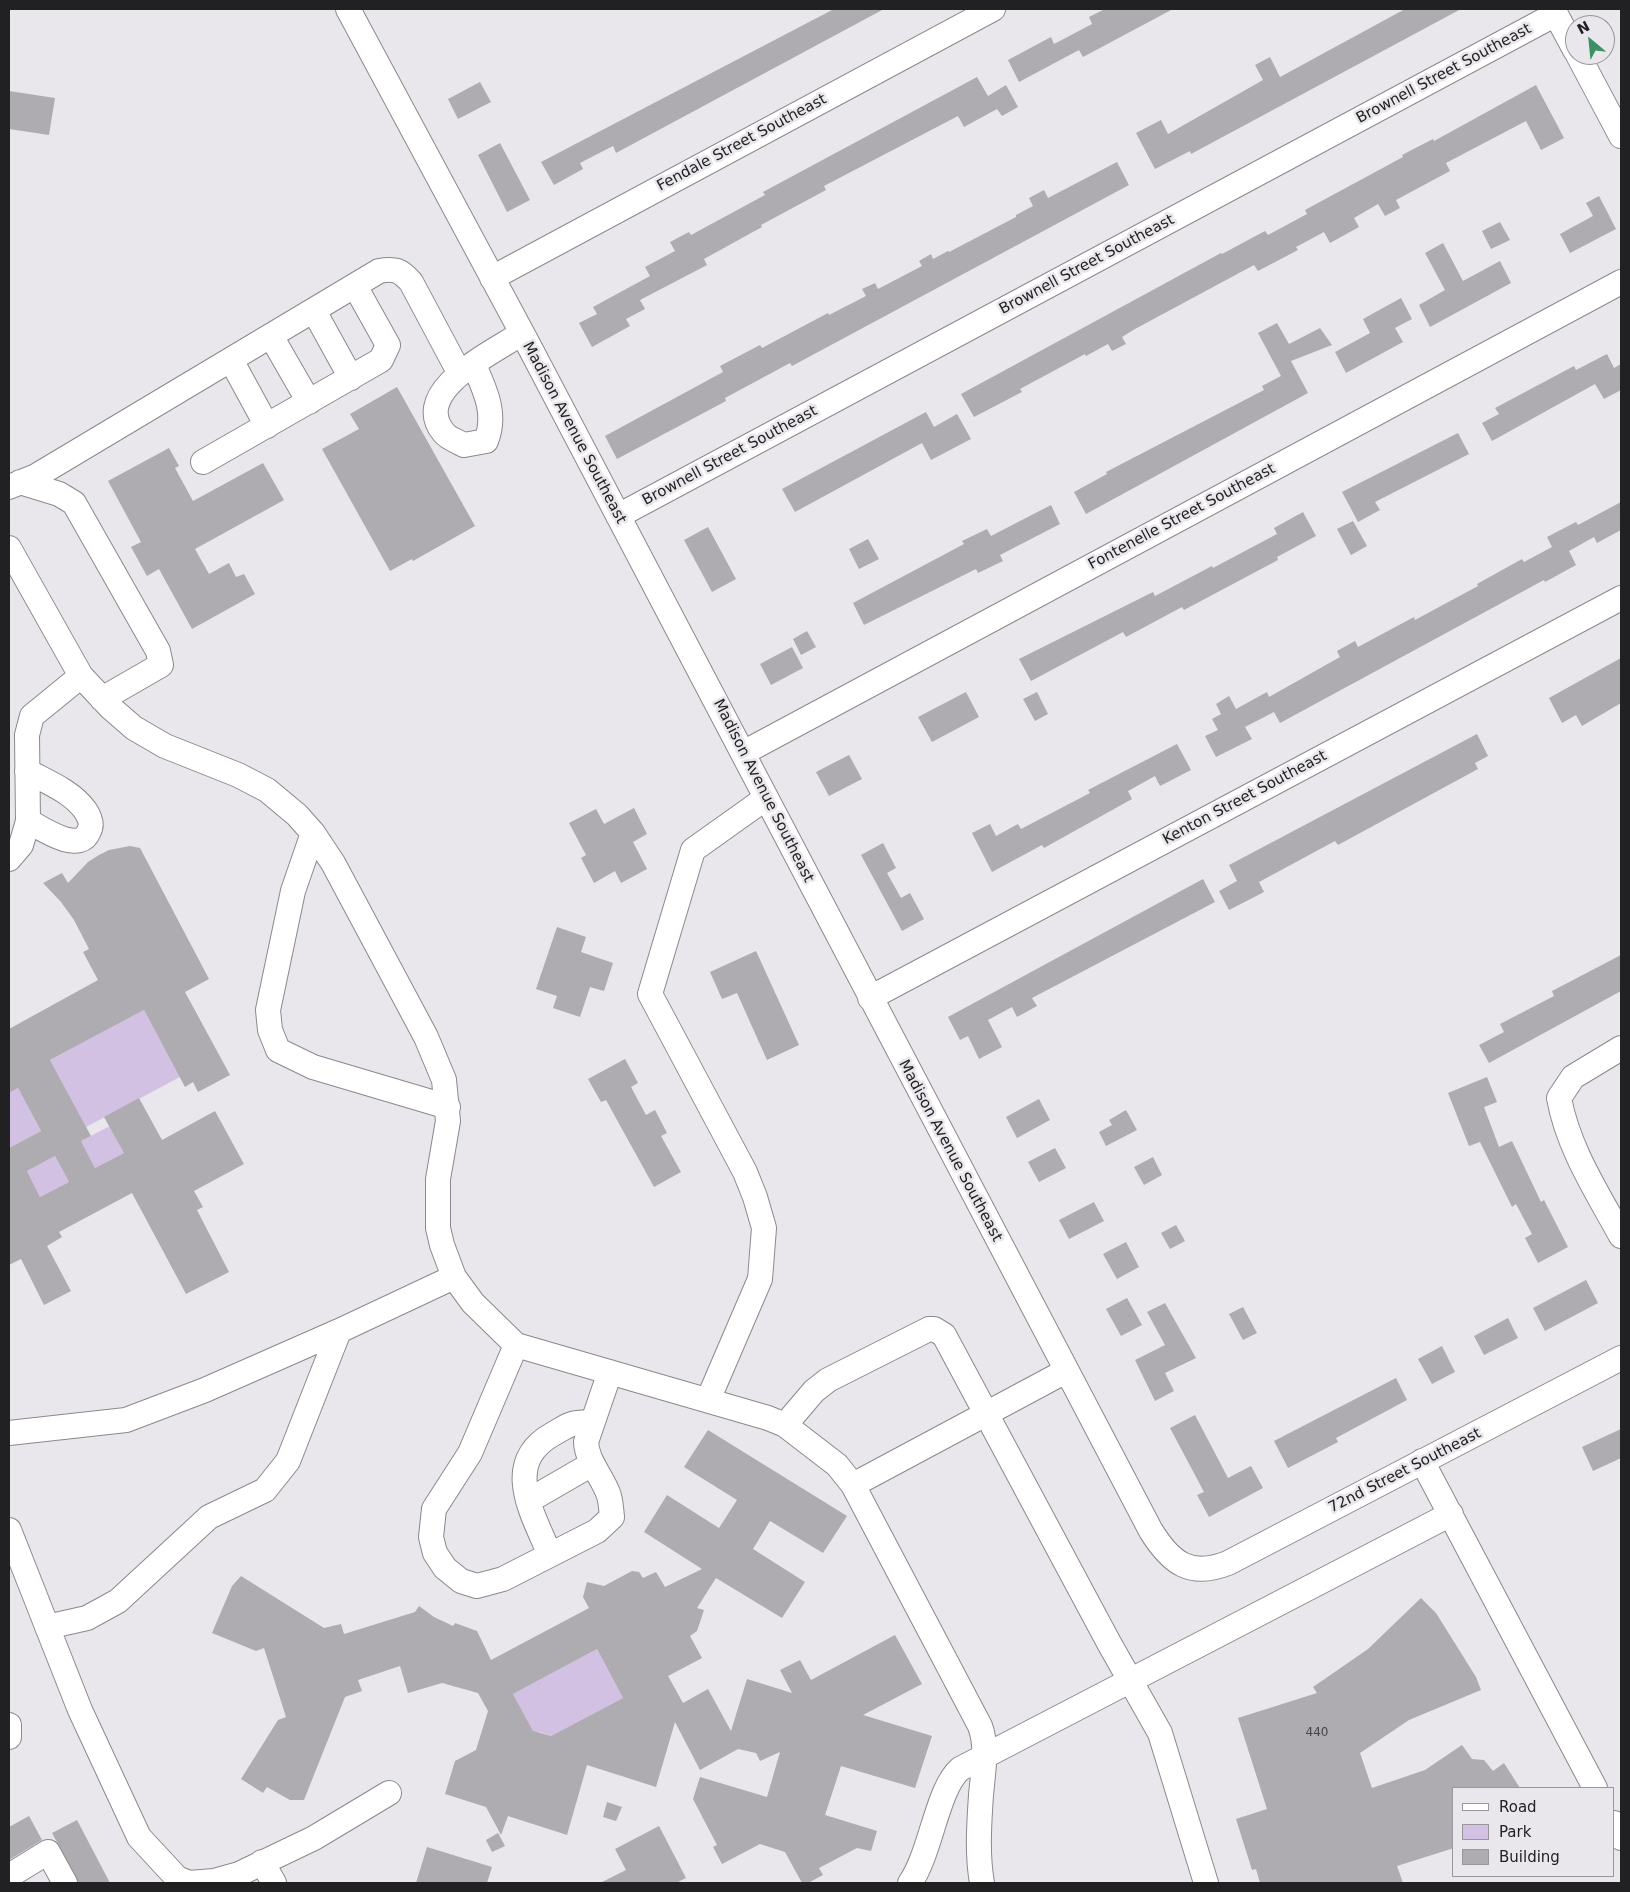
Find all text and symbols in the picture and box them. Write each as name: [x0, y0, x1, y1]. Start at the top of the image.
north arrow: [1565, 15, 1615, 65]
text: N: [1574, 18, 1592, 37]
street label: Brownell Street Southeast: [1353, 20, 1535, 128]
street label: Fendale Street Southeast: [654, 91, 830, 195]
street label: Brownell Street Southeast: [996, 211, 1178, 319]
street label: Madison Avenue Southeast: [518, 339, 630, 527]
street label: Brownell Street Southeast: [639, 402, 821, 510]
street label: Fontenelle Street Southeast: [1086, 460, 1278, 574]
street label: Madison Avenue Southeast: [709, 696, 817, 886]
street label: Kenton Street Southeast: [1160, 747, 1330, 849]
street label: Madison Avenue Southeast: [894, 1057, 1006, 1245]
street label: 72nd Street Southeast: [1326, 1425, 1484, 1517]
house number: 440: [1306, 1726, 1328, 1740]
legend: [1452, 1787, 1615, 1877]
text: Road: [1499, 1798, 1537, 1816]
text: Park: [1499, 1823, 1531, 1841]
text: Building: [1499, 1848, 1560, 1866]

